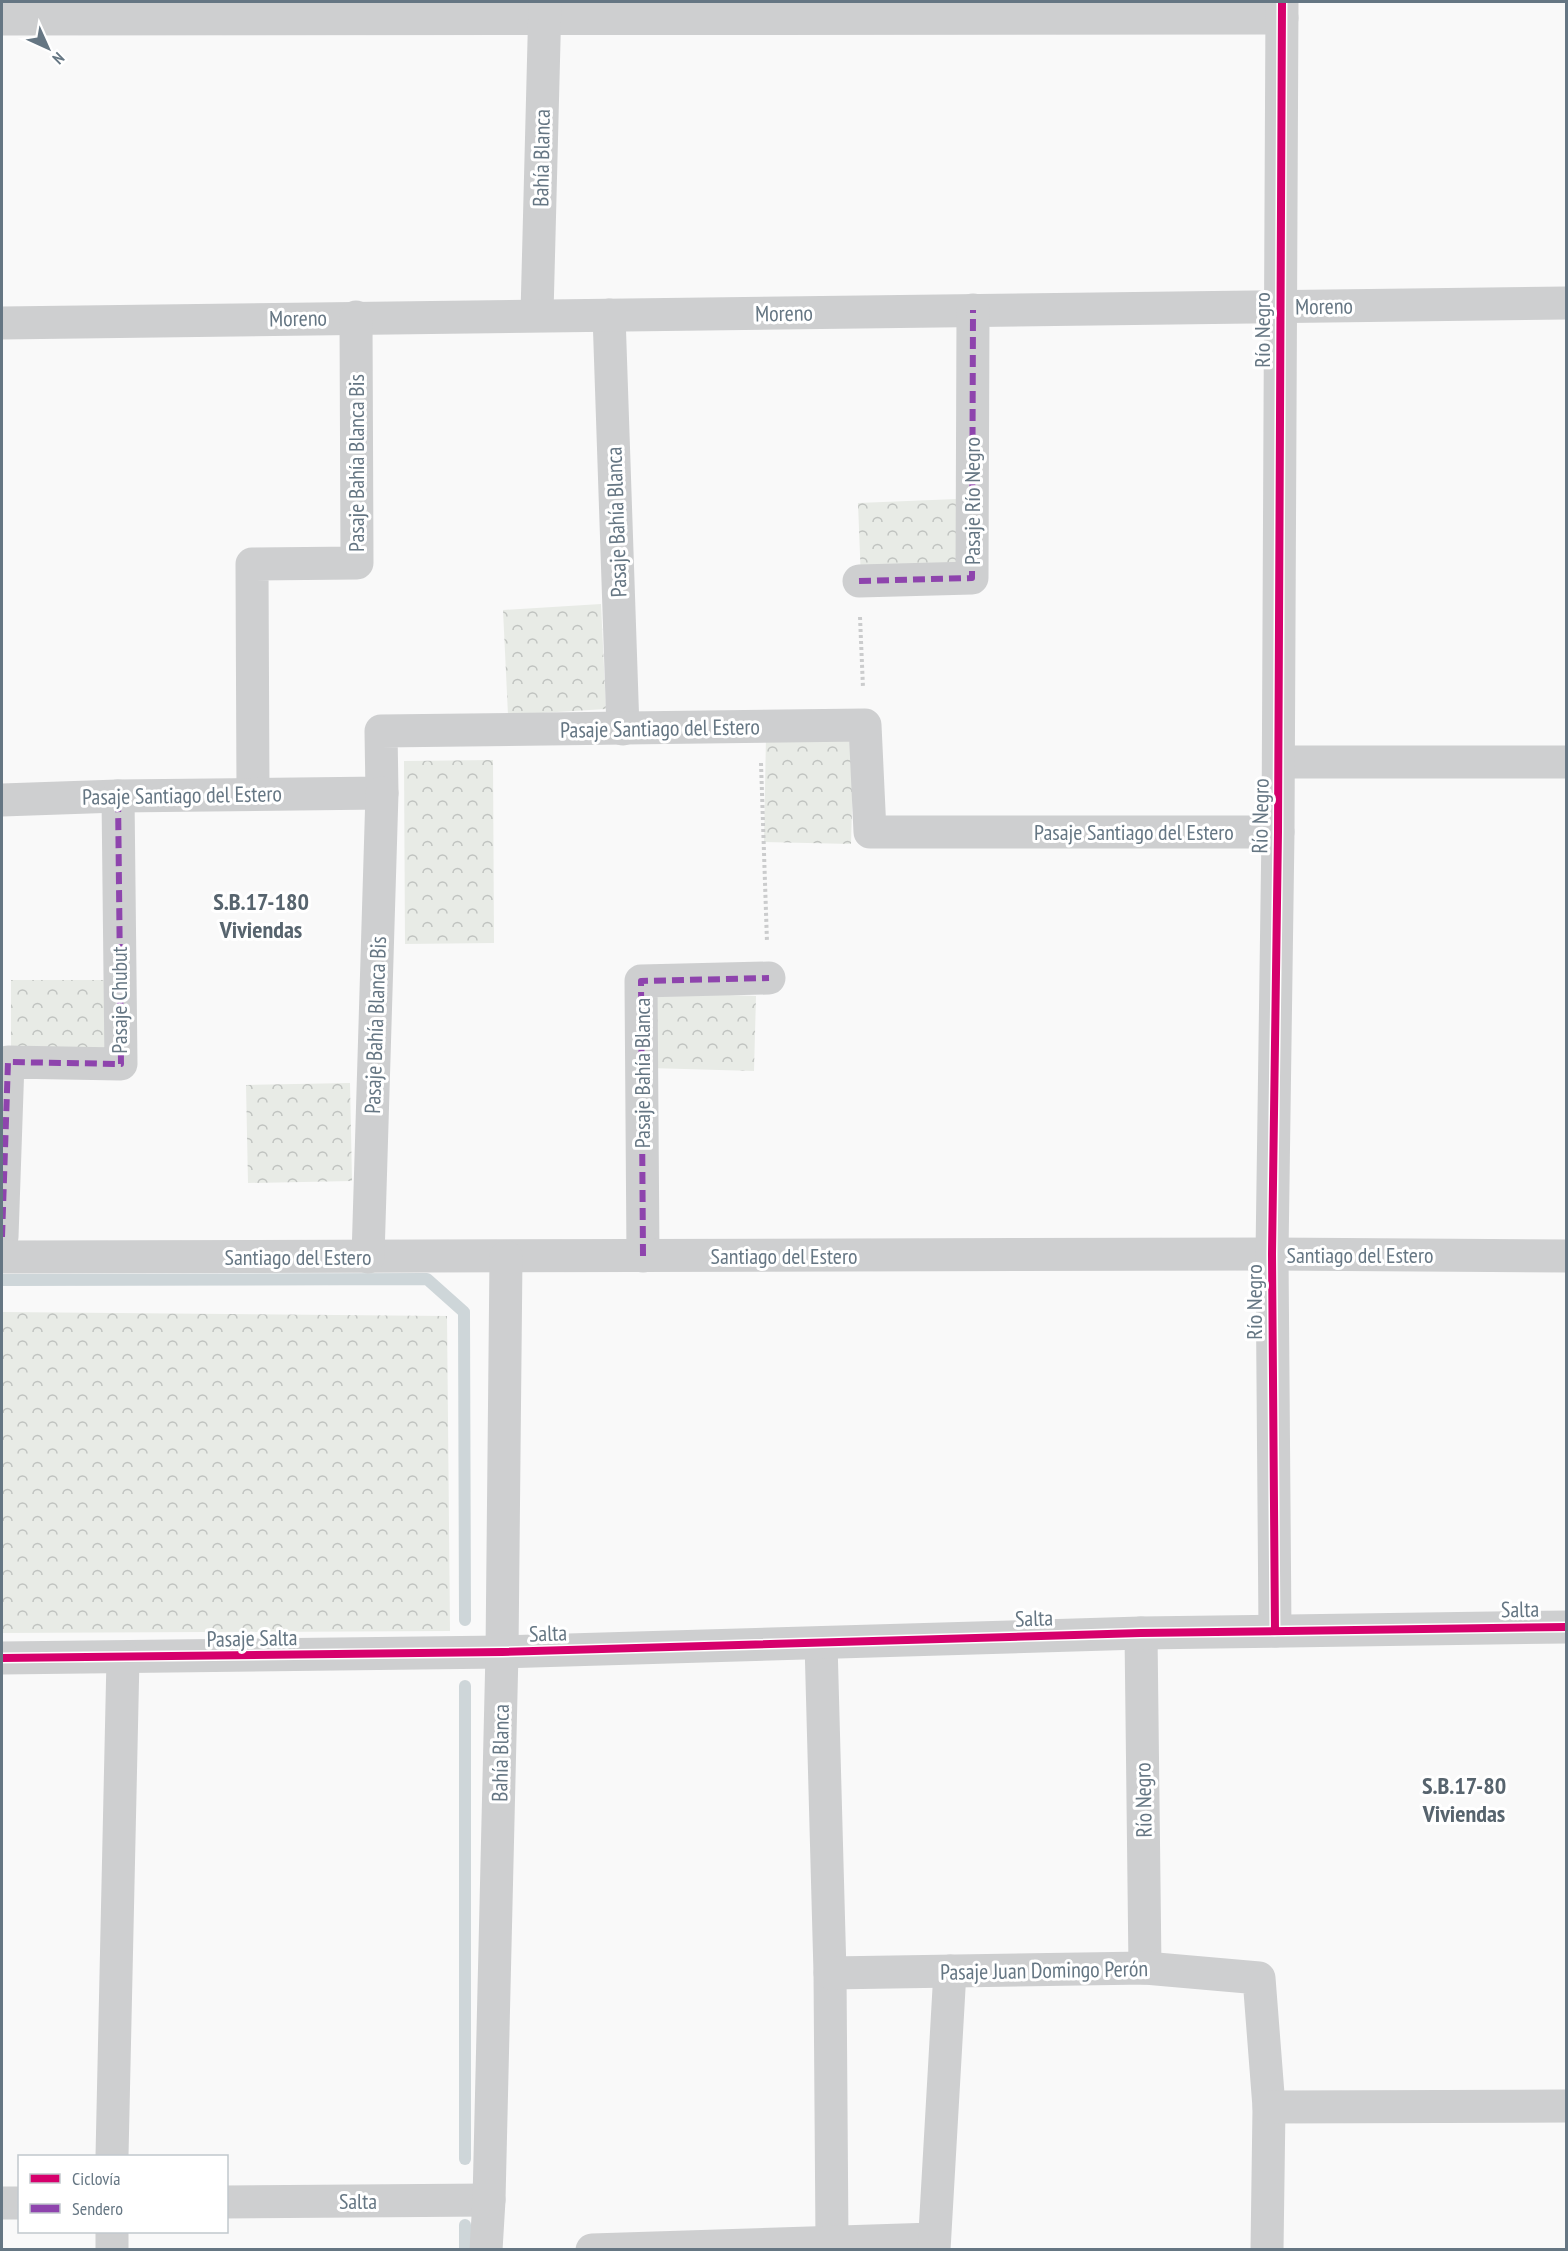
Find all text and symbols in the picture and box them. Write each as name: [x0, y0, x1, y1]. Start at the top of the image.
north arrow: [18, 18, 78, 78]
text: N: [48, 48, 69, 69]
street label: Bahía Blanca: [526, 109, 556, 207]
street label: Moreno: [1295, 291, 1353, 321]
street label: Río Negro: [1248, 292, 1276, 368]
street label: Moreno: [755, 298, 813, 328]
street label: Moreno: [269, 303, 327, 333]
street label: Pasaje Bahía Blanca Bis: [342, 374, 370, 552]
street label: Pasaje Río Negro: [958, 437, 986, 565]
street label: Pasaje Bahía Blanca: [599, 446, 633, 598]
street label: Pasaje Santiago del Estero: [560, 712, 760, 744]
street label: Río Negro: [1245, 778, 1275, 854]
street label: Pasaje Santiago del Estero: [82, 779, 282, 811]
street label: Pasaje Santiago del Estero: [1034, 818, 1234, 846]
district label: S.B.17-180 Viviendas: [213, 886, 309, 945]
street label: Pasaje Bahía Blanca Bis: [358, 936, 392, 1114]
street label: Pasaje Chubut: [105, 946, 133, 1054]
street label: Pasaje Bahía Blanca: [628, 998, 656, 1148]
street label: Santiago del Estero: [1287, 1241, 1433, 1269]
street label: Santiago del Estero: [711, 1242, 857, 1270]
street label: Santiago del Estero: [225, 1243, 371, 1271]
street label: Río Negro: [1240, 1264, 1268, 1340]
street label: Salta: [1501, 1595, 1539, 1623]
street label: Salta: [1014, 1603, 1054, 1633]
street label: Salta: [528, 1618, 568, 1648]
street label: Pasaje Salta: [206, 1623, 298, 1653]
street label: Bahía Blanca: [485, 1704, 515, 1802]
street label: Río Negro: [1128, 1762, 1158, 1838]
district label: S.B.17-80 Viviendas: [1422, 1770, 1506, 1829]
street label: Pasaje Juan Domingo Perón: [940, 1954, 1148, 1986]
legend: [18, 2155, 228, 2233]
text: Ciclovía: [72, 2167, 120, 2190]
street label: Salta: [339, 2187, 377, 2215]
text: Sendero: [72, 2197, 123, 2220]

